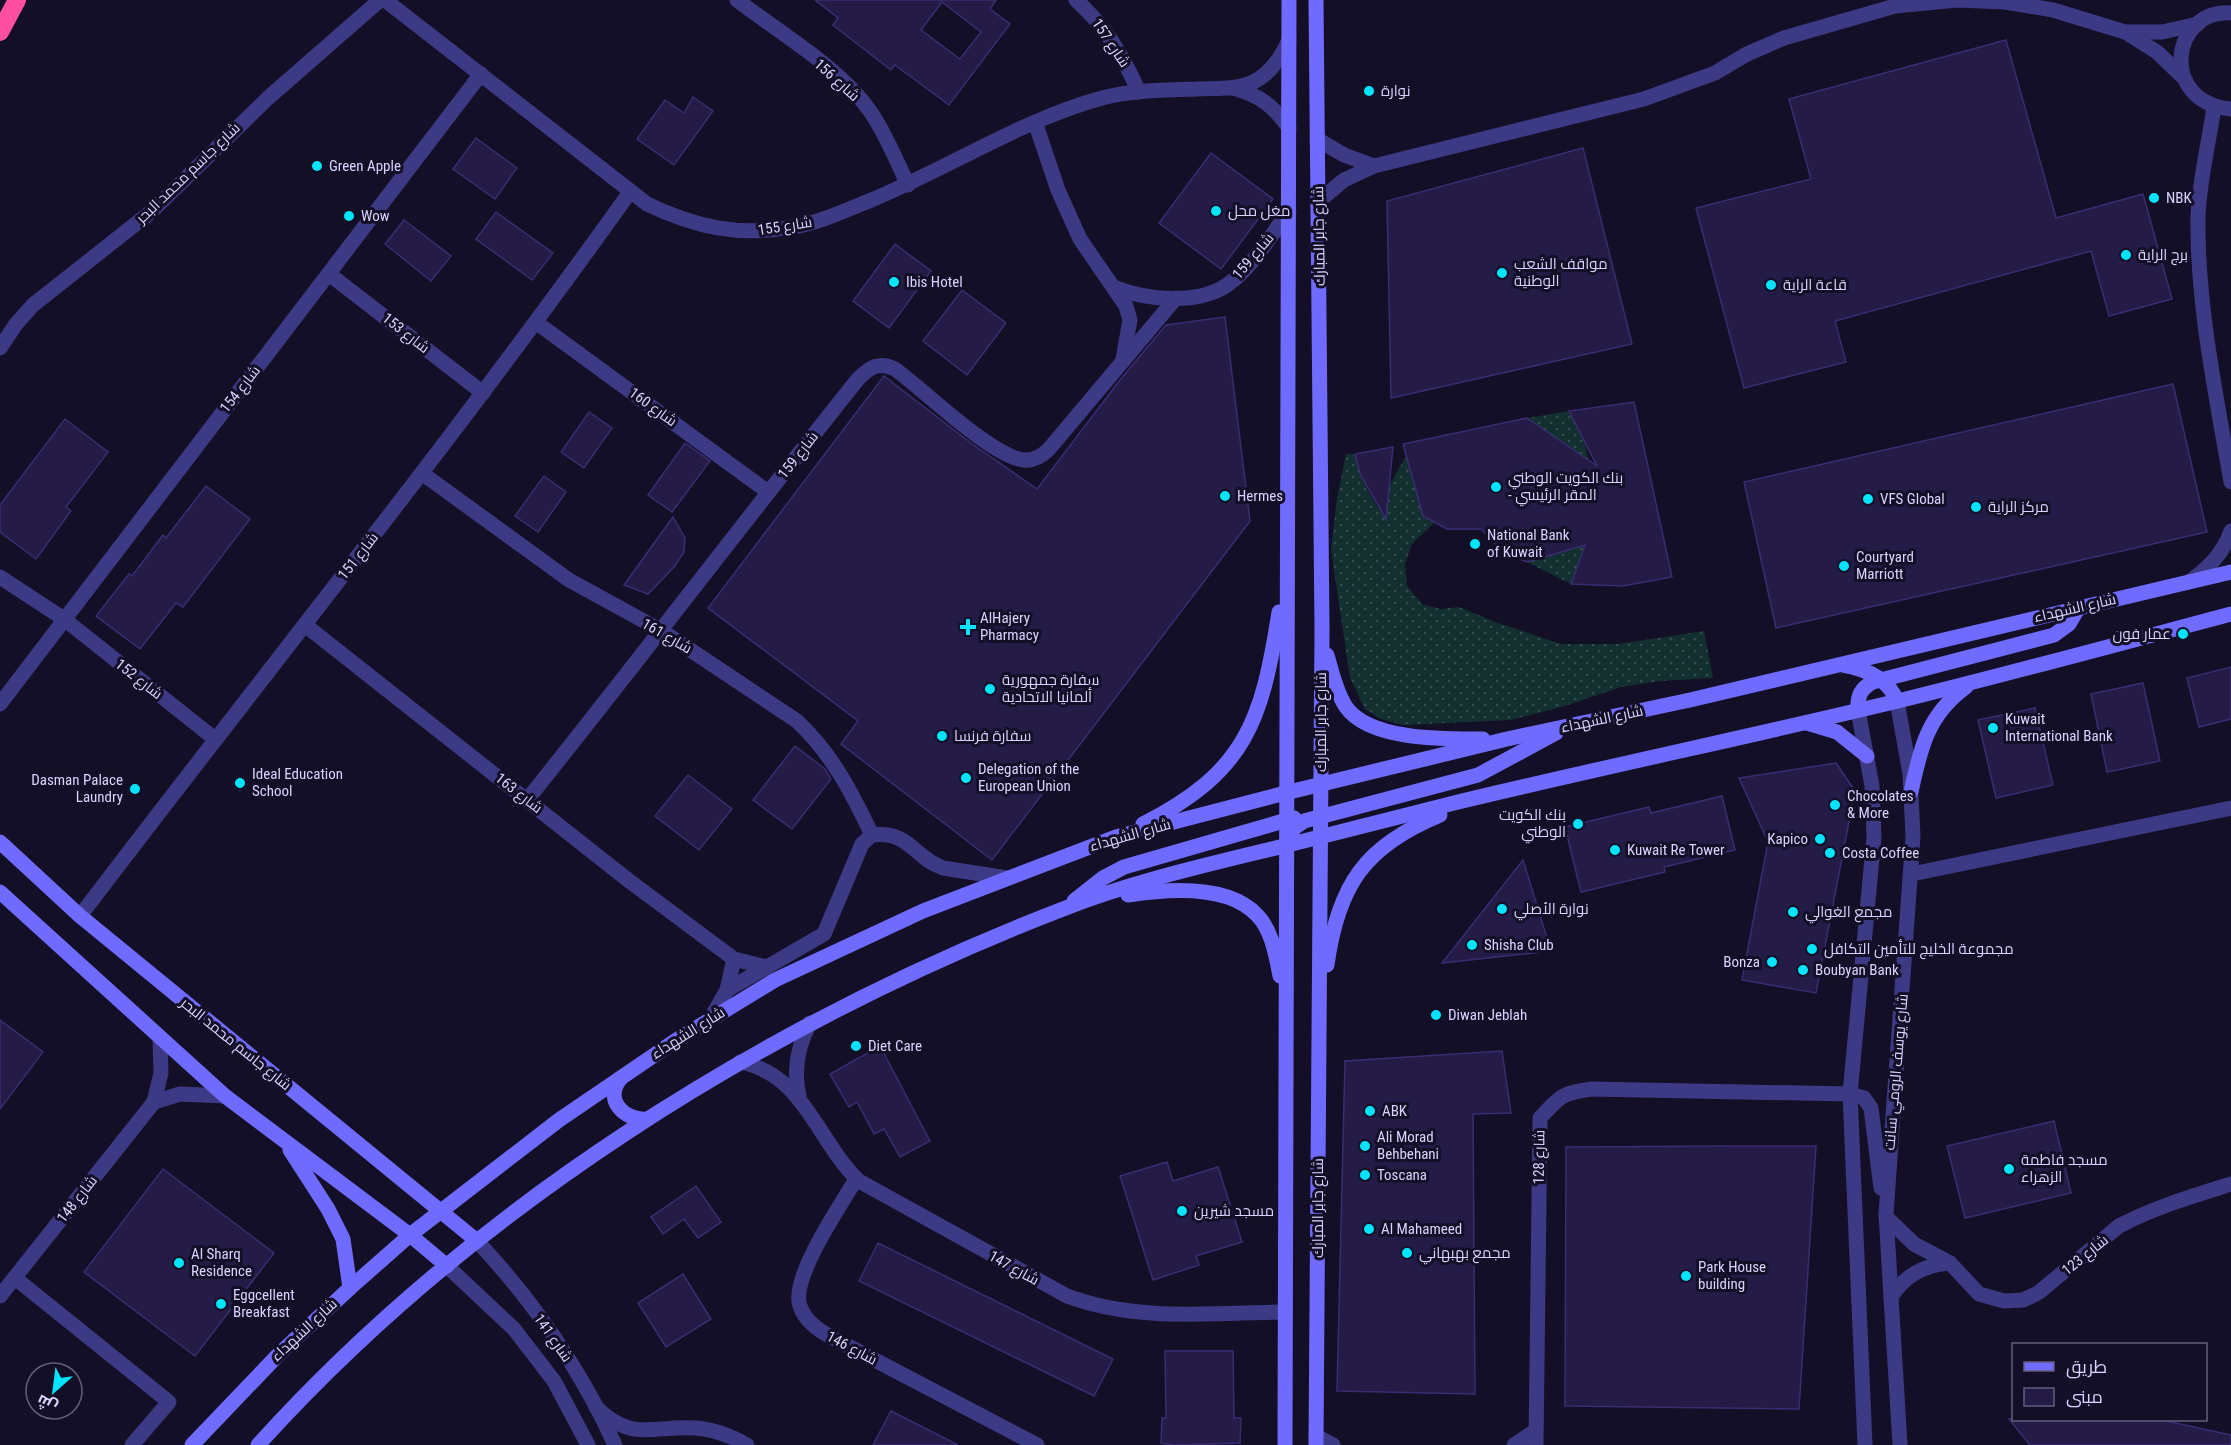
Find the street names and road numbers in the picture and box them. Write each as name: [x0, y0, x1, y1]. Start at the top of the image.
street label: شارع 157: [1087, 15, 1134, 72]
street label: شارع 156: [809, 55, 863, 106]
street label: شارع جاسم محمد البحر: [132, 119, 245, 229]
street label: شارع جابر المبارك: [1309, 186, 1331, 286]
street label: شارع 155: [757, 213, 814, 241]
street label: شارع 159: [1229, 229, 1279, 284]
street label: شارع 153: [378, 309, 433, 359]
street label: شارع 154: [216, 362, 266, 417]
street label: شارع 160: [624, 384, 680, 432]
street label: شارع 159: [774, 428, 824, 483]
street label: شارع 151: [334, 529, 384, 584]
street label: شارع الشهداء: [2032, 590, 2118, 628]
street label: شارع 161: [638, 615, 695, 659]
street label: شارع 152: [111, 655, 166, 705]
street label: شارع جابر المبارك: [1312, 672, 1332, 772]
street label: شارع الشهداء: [1559, 701, 1645, 738]
street label: شارع 163: [491, 769, 546, 819]
street label: شارع الشهداء: [1087, 815, 1173, 857]
street label: شارع جاسم محمد البحر: [175, 993, 295, 1096]
street label: شارع يوسف الرومي سانت: [1880, 993, 1915, 1151]
street label: شارع الشهداء: [648, 1003, 729, 1065]
street label: شارع 128: [1530, 1129, 1550, 1185]
street label: شارع جابر المبارك: [1309, 1158, 1329, 1258]
street label: شارع 148: [53, 1172, 103, 1227]
street label: شارع 123: [2058, 1231, 2113, 1281]
street label: شارع 147: [985, 1247, 1042, 1291]
street label: شارع الشهداء: [267, 1295, 342, 1367]
street label: شارع 141: [528, 1310, 576, 1367]
street label: شارع 146: [823, 1327, 880, 1371]

